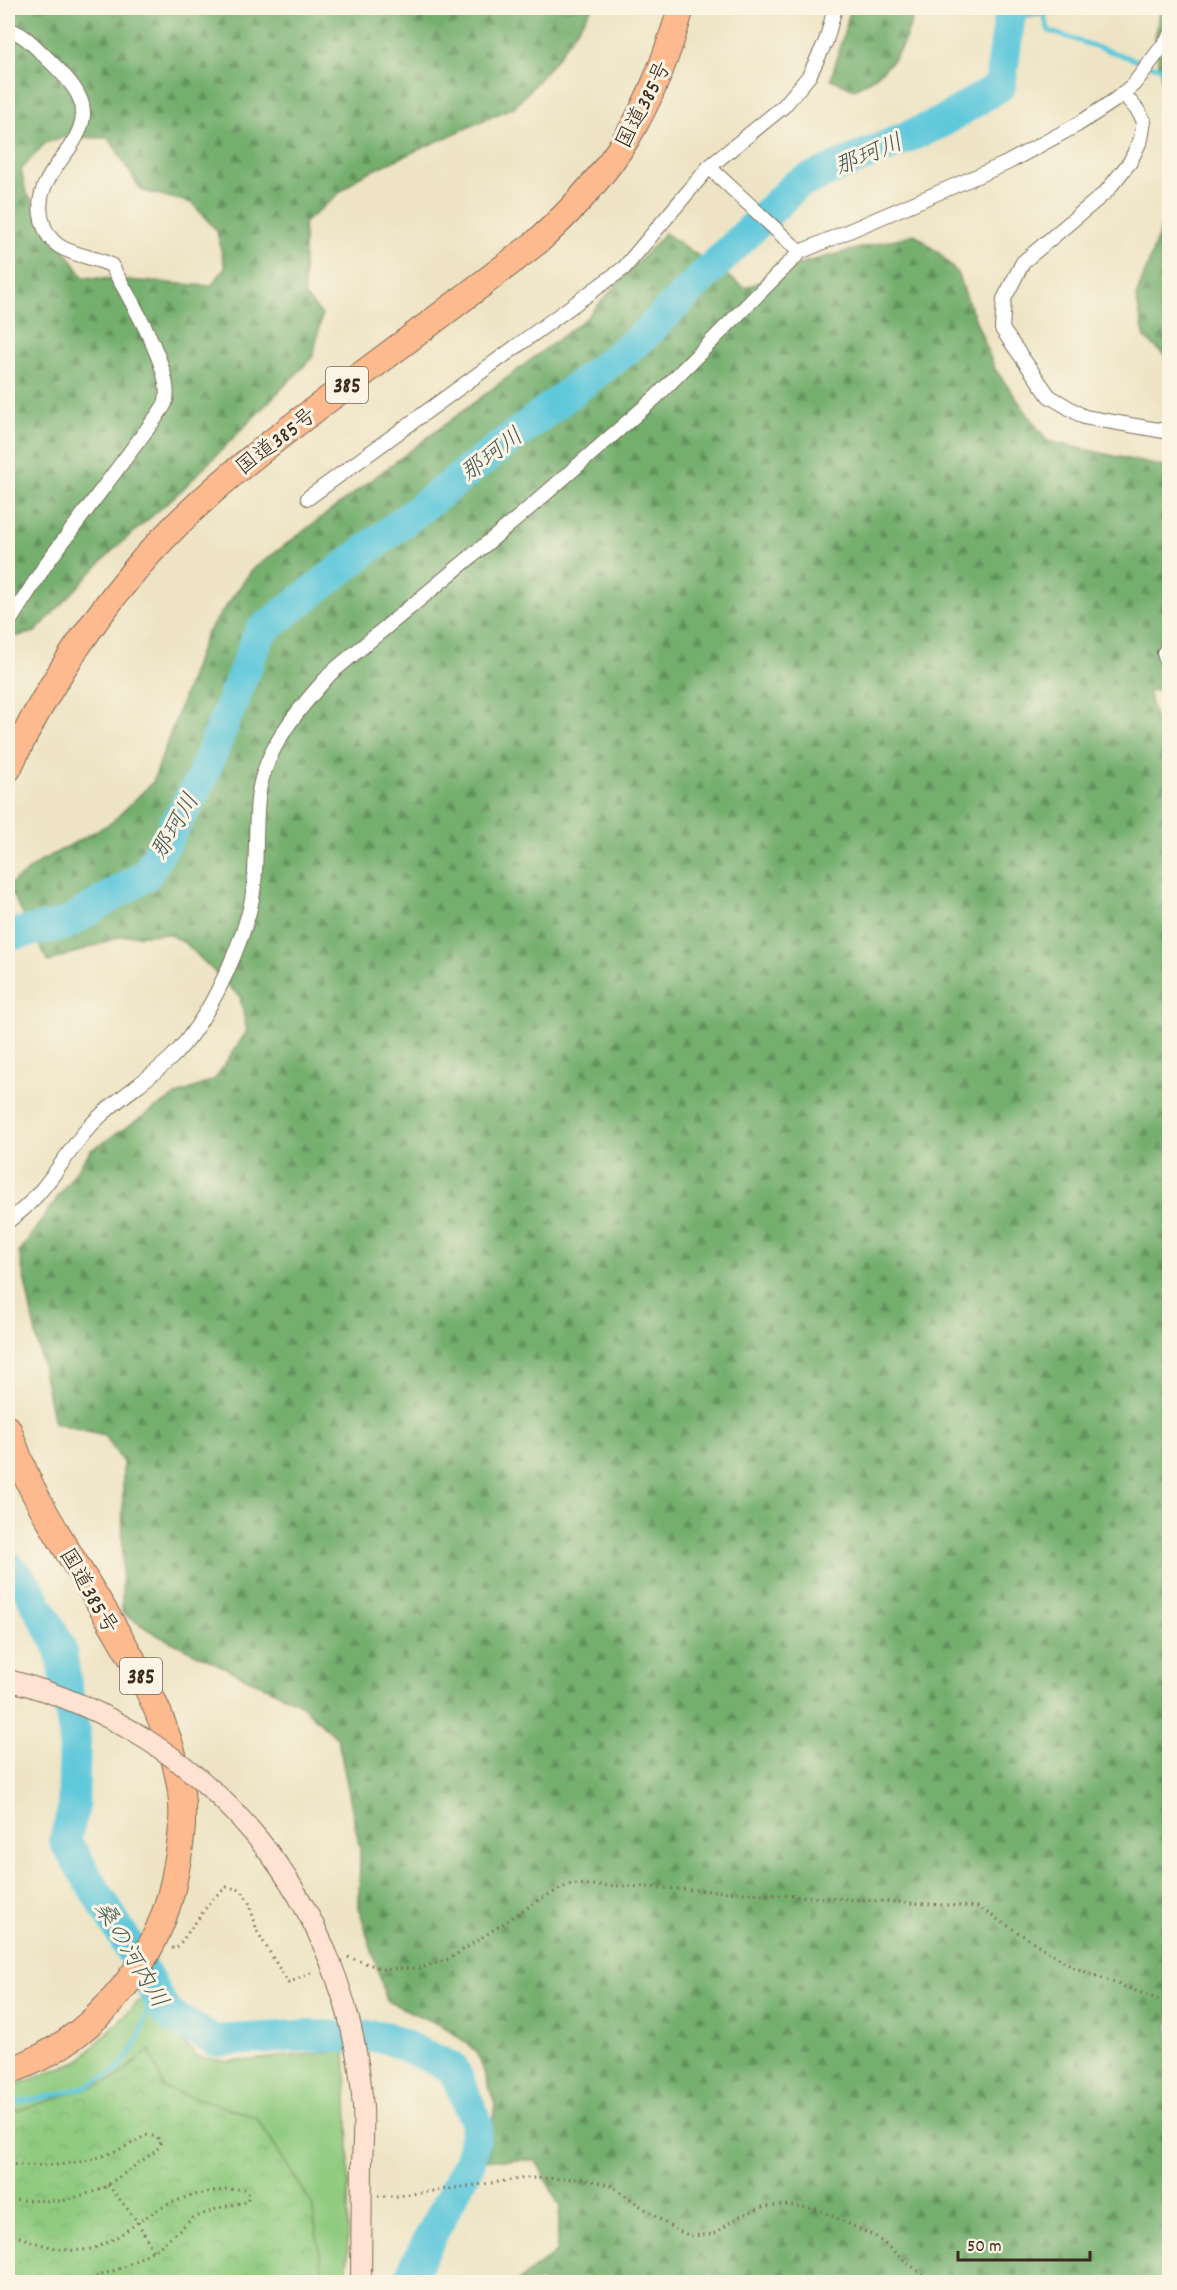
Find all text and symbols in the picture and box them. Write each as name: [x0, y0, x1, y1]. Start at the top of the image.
street label: 国道385号: [610, 56, 680, 155]
water label: 那珂川: [829, 127, 909, 186]
road number: 385: [326, 367, 368, 403]
street label: 国道385号: [230, 401, 324, 484]
water label: 那珂川: [454, 421, 532, 492]
water label: 那珂川: [144, 788, 209, 867]
street label: 国道385号: [50, 1543, 124, 1641]
road number: 385: [120, 1658, 162, 1694]
water label: 桑の河内川: [84, 1895, 175, 2016]
scale bar: [958, 2224, 1090, 2262]
text: 50 m: [967, 2235, 1002, 2260]

